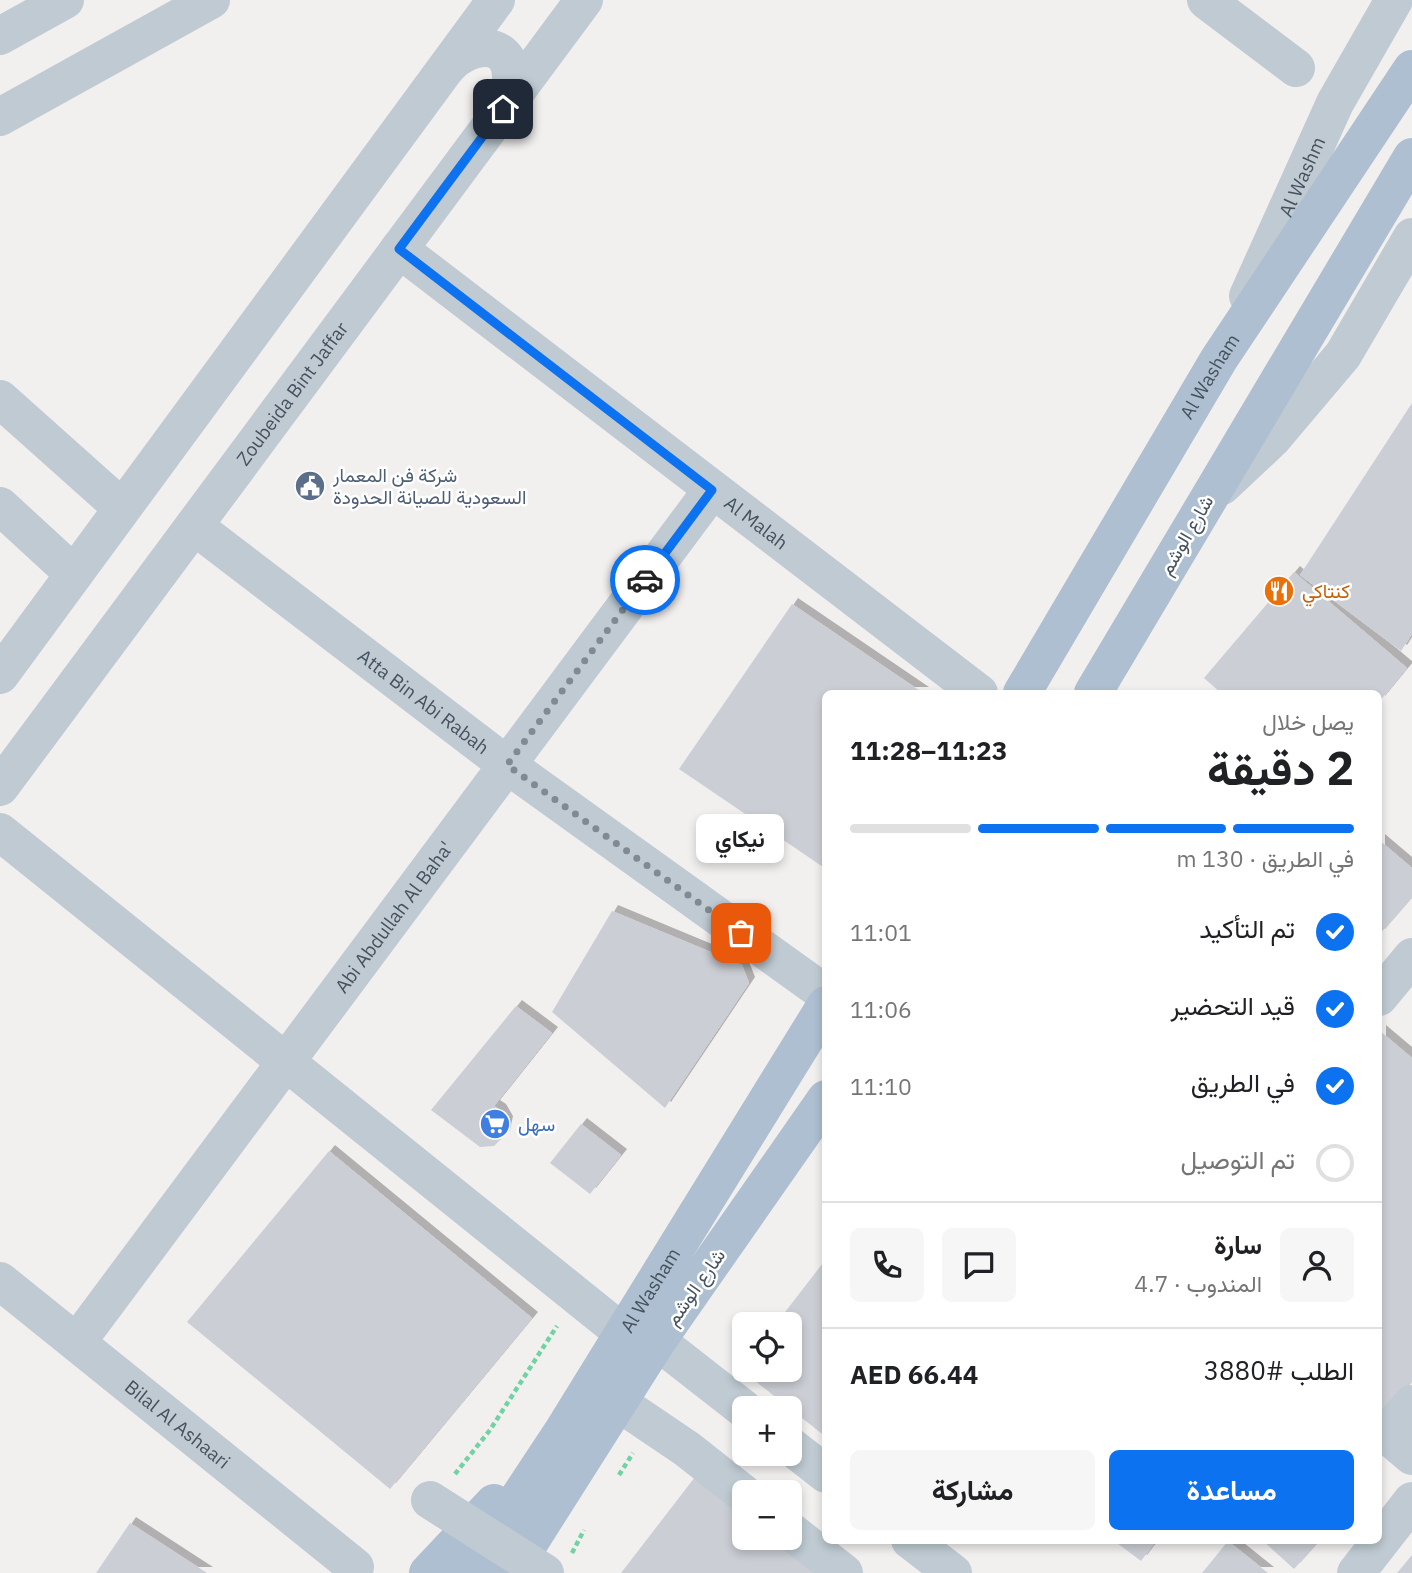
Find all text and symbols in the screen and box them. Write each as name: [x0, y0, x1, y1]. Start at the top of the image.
pin: [473, 79, 533, 139]
icon: home: [484, 90, 522, 128]
street label: Al Washm: [1273, 133, 1330, 220]
street label: Zoubeida Bint Jaffar: [231, 317, 353, 470]
street label: Al Washam: [1174, 329, 1245, 423]
place label: شركة فن المعمار السعودية للصيانة الحدودة: [332, 463, 526, 509]
public building icon: شركة فن المعمار السعودية للصيانة الحدودة: [293, 469, 327, 503]
street label: Al Malah: [720, 491, 793, 554]
street label: شارع الوشم: [1154, 491, 1219, 580]
courier: [610, 545, 680, 615]
icon: car: [626, 561, 664, 599]
restaurant icon: كنتاكي: [1262, 574, 1296, 608]
place label: كنتاكي: [1302, 579, 1350, 607]
street label: Atta Bin Abi Rabah: [353, 644, 494, 759]
text: يصل خلال: [1262, 706, 1354, 736]
text: 11:23–11:28: [850, 733, 1007, 767]
text: 2 دقيقة: [1207, 738, 1354, 798]
callout: نيكاي: [697, 814, 785, 863]
text: نيكاي: [715, 823, 765, 853]
street label: Abi Abdullah Al Baha': [329, 837, 458, 998]
text: في الطريق · 130 m: [1177, 843, 1354, 873]
pin: [711, 903, 771, 963]
text: تم التأكيد: [1199, 911, 1295, 945]
icon: check: [1316, 913, 1354, 951]
icon: bag: [722, 914, 760, 952]
text: 11:01: [850, 917, 912, 947]
text: قيد التحضير: [1170, 988, 1295, 1022]
icon: check: [1316, 990, 1354, 1028]
text: 11:06: [850, 994, 912, 1024]
text: في الطريق: [1191, 1065, 1295, 1099]
icon: check: [1316, 1067, 1354, 1105]
text: 11:10: [850, 1071, 912, 1101]
supermarket icon: سهل: [478, 1107, 512, 1141]
place label: سهل: [518, 1112, 555, 1136]
text: تم التوصيل: [1181, 1142, 1295, 1176]
text: سارة: [1214, 1227, 1262, 1261]
button: phone: [850, 1228, 924, 1302]
button: chat: [942, 1228, 1016, 1302]
button: person: [1280, 1228, 1354, 1302]
street label: Al Washam: [615, 1243, 685, 1337]
street label: شارع الوشم: [660, 1244, 731, 1331]
text: المندوب · 4.7: [1134, 1268, 1262, 1298]
map controls: [732, 1312, 802, 1550]
button: locate: [732, 1312, 802, 1382]
text: الطلب #3880: [1203, 1353, 1354, 1387]
text: AED 66.44: [850, 1357, 978, 1391]
street label: Bilal Al Ashaari: [120, 1374, 235, 1474]
button: +: [732, 1396, 802, 1466]
button: مشاركة: [850, 1450, 1095, 1530]
button: مساعدة: [1109, 1450, 1354, 1530]
button: −: [732, 1480, 802, 1550]

